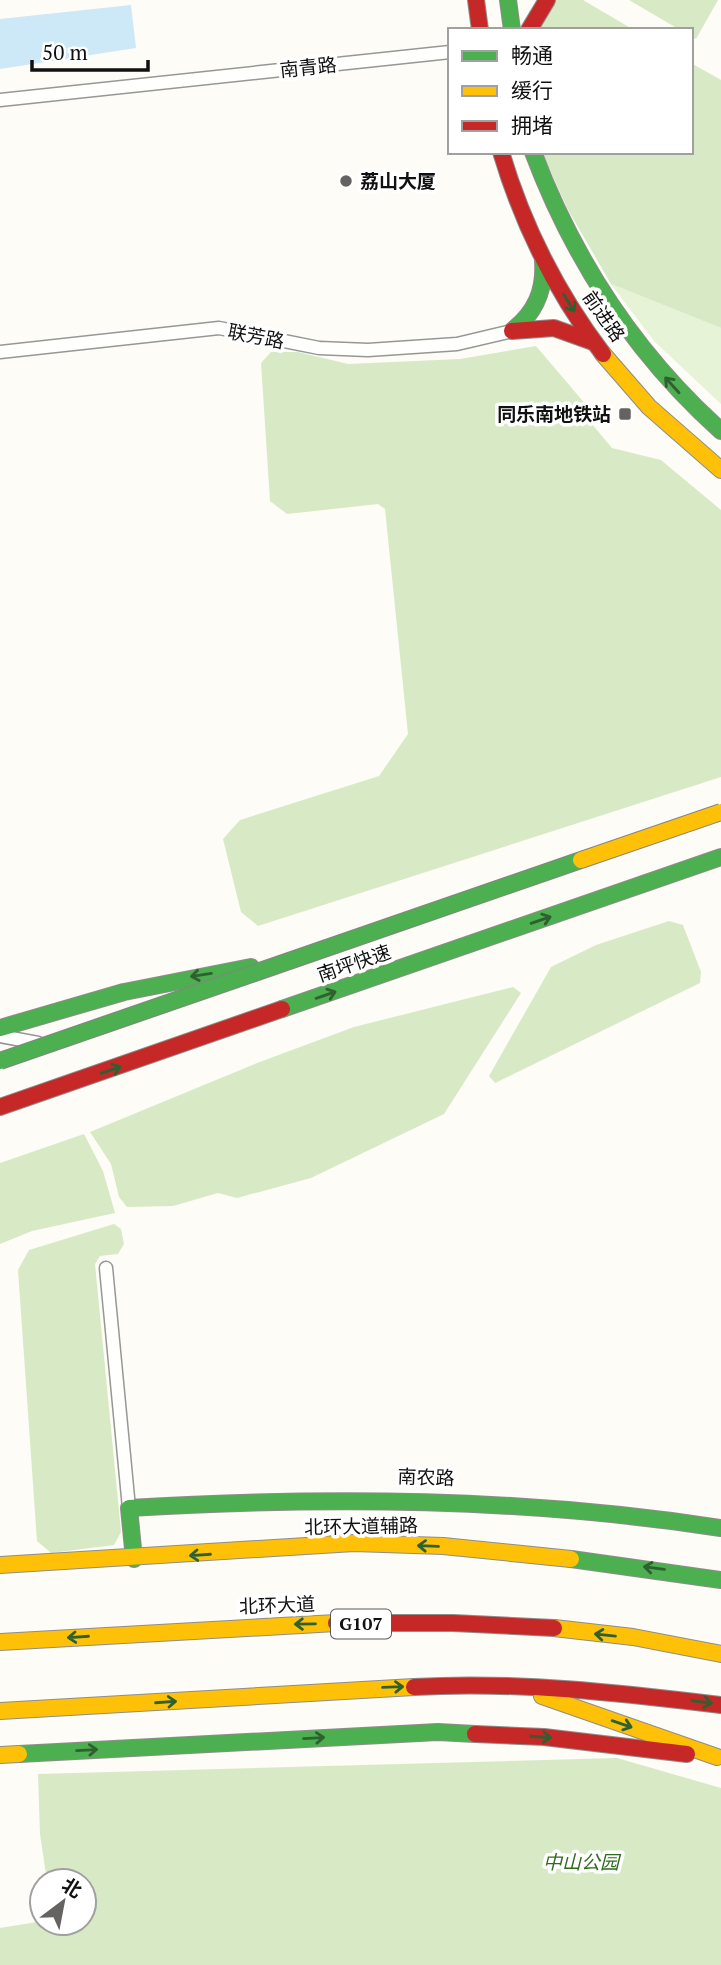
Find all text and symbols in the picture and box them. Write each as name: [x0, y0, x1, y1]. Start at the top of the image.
scale bar: [32, 28, 147, 72]
legend: [448, 28, 693, 154]
text: 50 m: [42, 38, 88, 66]
text: 畅通: [511, 41, 553, 69]
street label: 南青路: [278, 51, 338, 82]
text: 缓行: [511, 76, 553, 104]
text: 拥堵: [511, 111, 553, 139]
place label: 荔山大厦: [360, 168, 436, 193]
marker: 荔山大厦: [338, 173, 354, 189]
street label: 前进路: [578, 285, 631, 346]
one-way arrow: [561, 293, 576, 312]
street label: 联芳路: [226, 318, 286, 353]
one-way arrow: [664, 376, 680, 394]
place label: 同乐南地铁站: [497, 401, 611, 426]
marker: 同乐南地铁站: [617, 406, 633, 422]
one-way arrow: [529, 913, 551, 925]
street label: 南坪快速: [314, 938, 394, 987]
one-way arrow: [191, 969, 213, 982]
one-way arrow: [314, 987, 336, 1000]
one-way arrow: [100, 1063, 122, 1076]
street label: 南农路: [397, 1463, 455, 1490]
street label: 北环大道辅路: [304, 1512, 418, 1539]
one-way arrow: [416, 1539, 439, 1552]
one-way arrow: [189, 1548, 212, 1561]
one-way arrow: [643, 1561, 666, 1574]
street label: 北环大道: [239, 1591, 315, 1618]
road number: G107: [331, 1610, 391, 1638]
one-way arrow: [294, 1617, 317, 1631]
one-way arrow: [594, 1628, 617, 1641]
one-way arrow: [67, 1631, 89, 1644]
one-way arrow: [381, 1680, 404, 1693]
one-way arrow: [154, 1695, 177, 1708]
one-way arrow: [690, 1696, 713, 1709]
one-way arrow: [611, 1719, 633, 1731]
one-way arrow: [530, 1731, 552, 1744]
one-way arrow: [302, 1732, 325, 1745]
one-way arrow: [75, 1743, 98, 1756]
park label: 中山公园: [543, 1849, 622, 1874]
north arrow: [28, 1867, 98, 1937]
text: 北: [58, 1872, 87, 1903]

